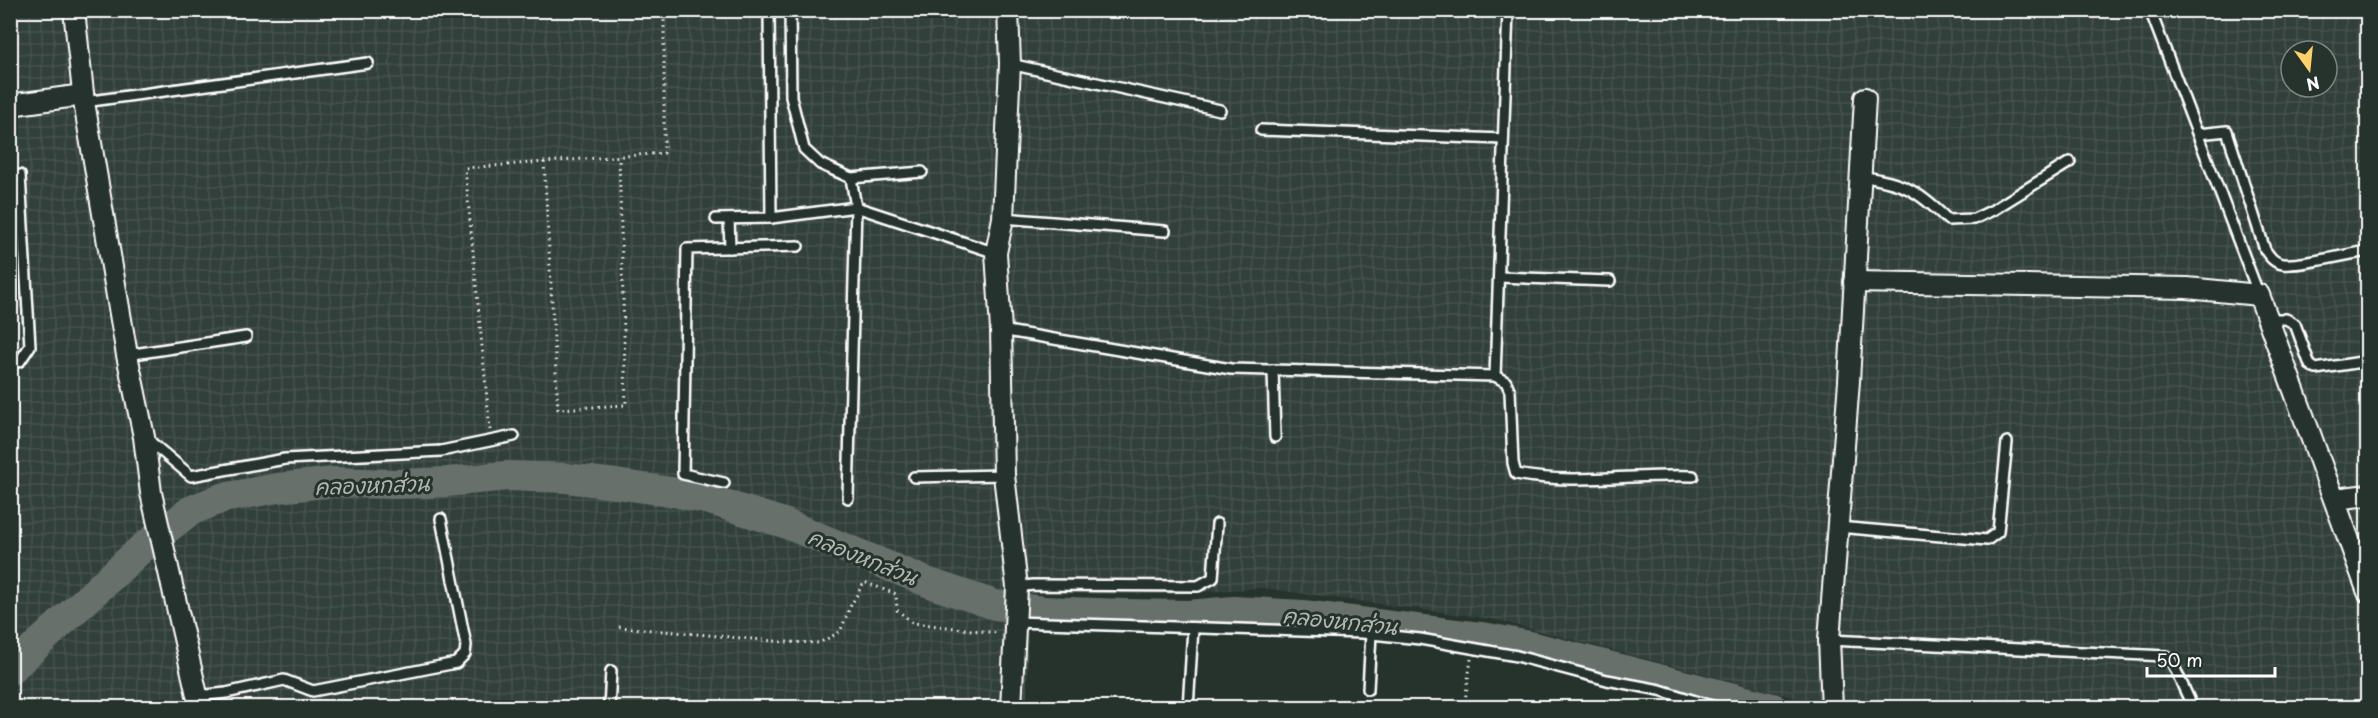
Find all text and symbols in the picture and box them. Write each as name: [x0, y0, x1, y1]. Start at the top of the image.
north arrow: [2279, 39, 2339, 99]
text: N: [2304, 71, 2322, 98]
water label: คลองหกส่วน: [314, 466, 431, 502]
water label: คลองหกส่วน: [804, 520, 923, 593]
water label: คลองหกส่วน: [1281, 598, 1400, 642]
scale bar: [2147, 640, 2274, 678]
text: 50 m: [2156, 646, 2203, 673]

